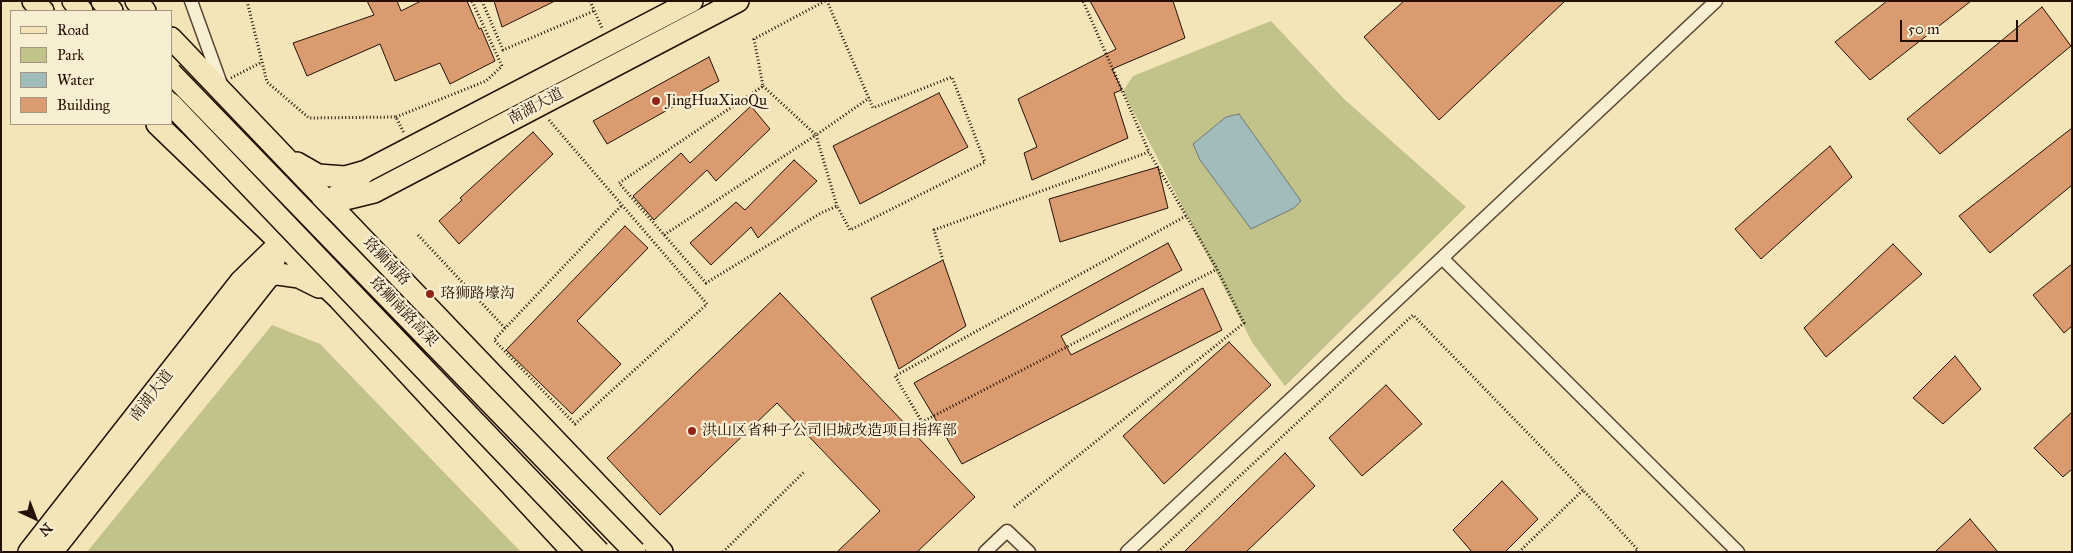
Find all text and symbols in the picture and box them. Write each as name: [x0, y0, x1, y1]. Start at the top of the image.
legend: [10, 10, 172, 125]
scale bar: [1903, 10, 2020, 42]
text: 50 m: [1908, 20, 1940, 38]
text: Road: [57, 21, 89, 39]
text: Park: [57, 46, 84, 64]
text: Water: [57, 71, 94, 89]
street label: 南湖大道: [505, 85, 567, 129]
place label: JingHuaXiaoQu: [666, 92, 767, 110]
marker: JingHuaXiaoQu: [650, 95, 662, 107]
text: Building: [57, 96, 110, 114]
street label: 珞狮南路: [359, 234, 413, 290]
street label: 珞狮南路高架: [365, 273, 441, 351]
place label: 珞狮路壕沟: [440, 285, 515, 303]
marker: 珞狮路壕沟: [424, 288, 436, 300]
street label: 南湖大道: [126, 367, 178, 425]
place label: 洪山区省种子公司旧城改造项目指挥部: [702, 422, 957, 440]
marker: 洪山区省种子公司旧城改造项目指挥部: [686, 425, 698, 437]
north arrow: [10, 493, 60, 543]
text: N: [35, 519, 56, 540]

